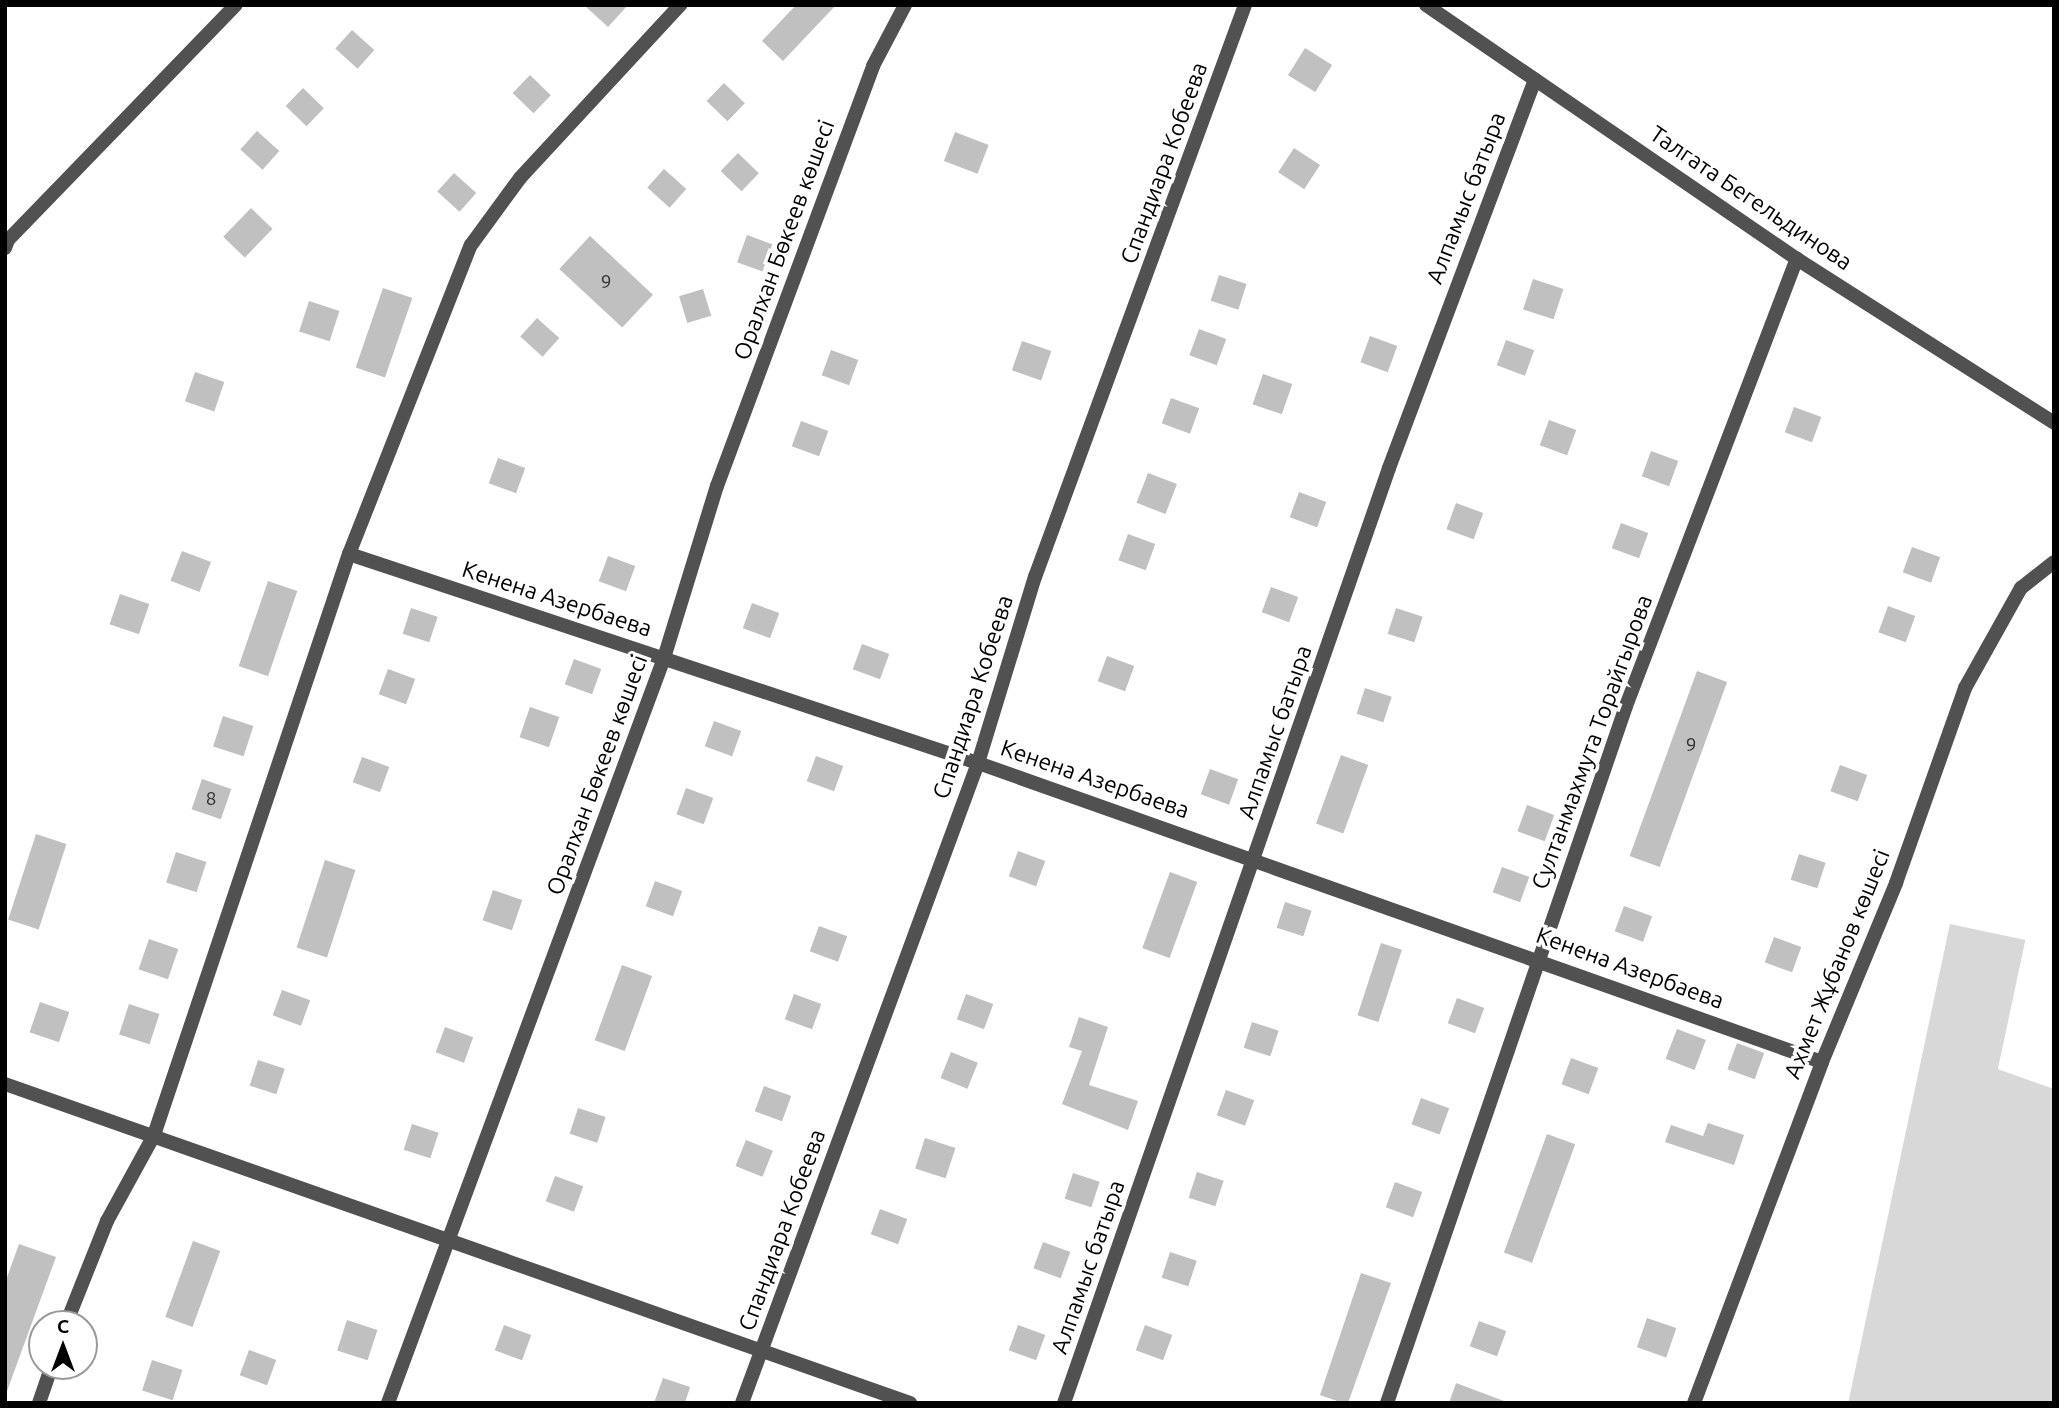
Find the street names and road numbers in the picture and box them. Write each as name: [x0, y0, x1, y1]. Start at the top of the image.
street label: Спандиара Кобеева: [1115, 58, 1213, 268]
street label: Алпамыс батыра: [1421, 108, 1511, 288]
street label: Оралхан Бөкеев көшесі: [728, 116, 840, 364]
street label: Талгата Бегельдинова: [1645, 120, 1857, 276]
street label: Кенена Азербаева: [459, 555, 655, 643]
street label: Султанмахмута Торайгырова: [1526, 591, 1658, 893]
street label: Спандиара Кобеева: [927, 592, 1019, 802]
street label: Алпамыс батыра: [1232, 642, 1318, 822]
street label: Оралхан Бөкеев көшесі: [541, 651, 653, 899]
street label: Кенена Азербаева: [997, 734, 1193, 824]
street label: Ахмет Жұбанов көшесі: [1778, 845, 1896, 1083]
street label: Кенена Азербаева: [1532, 921, 1728, 1015]
street label: Спандиара Кобеева: [733, 1125, 831, 1335]
street label: Алпамыс батыра: [1045, 1177, 1131, 1357]

